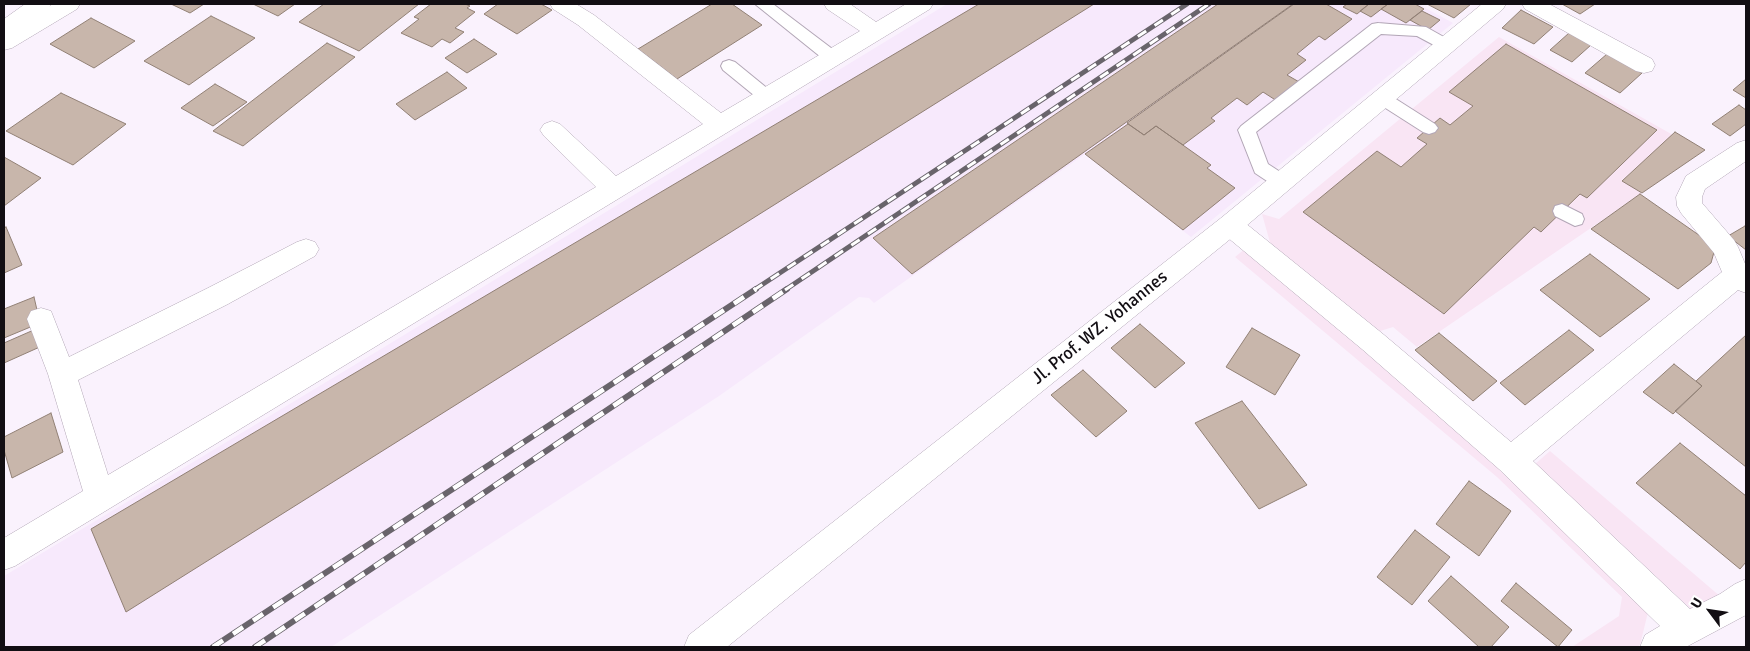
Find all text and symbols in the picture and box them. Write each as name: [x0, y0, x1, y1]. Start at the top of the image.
street label: Jl. Prof. WZ. Yohannes: [1028, 267, 1172, 389]
north arrow: [1685, 586, 1735, 636]
text: U: [1687, 595, 1706, 611]

